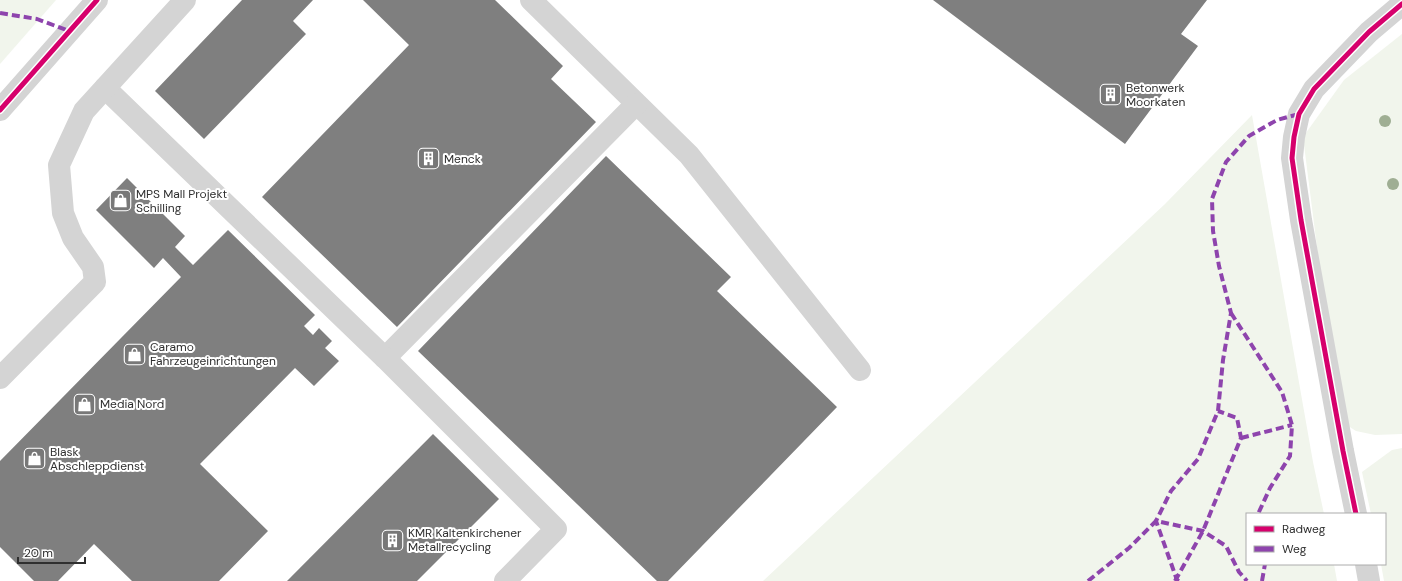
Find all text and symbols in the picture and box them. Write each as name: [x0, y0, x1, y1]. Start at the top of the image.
place label: Betonwerk Moorkaten: [1126, 80, 1185, 110]
building icon: Betonwerk Moorkaten: [1097, 82, 1123, 108]
building icon: Menck: [416, 146, 442, 172]
place label: Menck: [444, 151, 481, 167]
place label: MPS Mall Projekt Schilling: [136, 186, 227, 216]
shop icon: MPS Mall Projekt Schilling: [107, 188, 133, 214]
place label: Caramo Fahrzeugeinrichtungen: [150, 339, 276, 369]
shop icon: Caramo Fahrzeugeinrichtungen: [122, 341, 148, 367]
shop icon: Media Nord: [72, 391, 98, 417]
place label: Media Nord: [100, 396, 164, 412]
place label: Blask Abschleppdienst: [50, 444, 145, 474]
shop icon: Blask Abschleppdienst: [22, 446, 48, 472]
legend: [1246, 513, 1386, 565]
text: Radweg: [1282, 521, 1326, 537]
place label: KMR Kaltenkirchener Metallrecycling: [408, 525, 522, 555]
building icon: KMR Kaltenkirchener Metallrecycling: [380, 527, 406, 553]
scale bar: [18, 539, 85, 565]
text: Weg: [1282, 541, 1307, 557]
text: 20 m: [24, 545, 53, 561]

